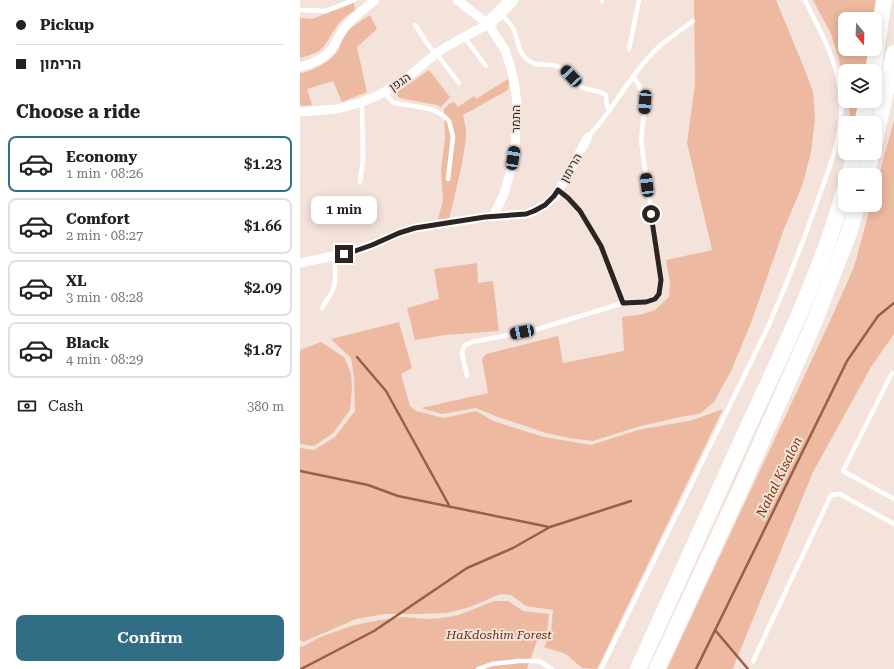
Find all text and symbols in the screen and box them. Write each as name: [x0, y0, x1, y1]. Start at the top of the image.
north arrow: [838, 12, 882, 56]
map controls: [838, 12, 882, 212]
text: Pickup: [40, 16, 94, 34]
text: הרימון: [40, 55, 81, 73]
car: [558, 63, 584, 89]
button: layers: [838, 64, 882, 108]
street label: הגפן: [387, 70, 413, 94]
car: [638, 90, 652, 114]
text: Choose a ride: [16, 101, 140, 122]
street label: התמר: [509, 105, 523, 133]
button: +: [838, 116, 882, 160]
car: [505, 145, 521, 171]
icon: car: [18, 146, 54, 182]
text: Economy: [66, 148, 137, 166]
street label: הרימון: [557, 151, 585, 185]
text: $1.23: [244, 155, 282, 173]
text: 1 min · 08:26: [66, 166, 143, 181]
button: −: [838, 168, 882, 212]
car: [640, 172, 654, 198]
callout: 1 min: [311, 196, 377, 224]
text: 1 min: [326, 202, 362, 217]
route start: [642, 205, 660, 223]
icon: car: [18, 208, 54, 244]
text: Comfort: [66, 210, 130, 228]
text: $1.66: [244, 217, 282, 235]
text: 2 min · 08:27: [66, 228, 143, 243]
route end: [335, 245, 353, 263]
icon: car: [18, 270, 54, 306]
text: XL: [66, 272, 87, 290]
text: $2.09: [244, 279, 282, 297]
text: 3 min · 08:28: [66, 290, 143, 305]
car: [509, 324, 535, 340]
icon: car: [18, 332, 54, 368]
text: Black: [66, 334, 109, 352]
text: $1.87: [244, 341, 282, 359]
text: 4 min · 08:29: [66, 352, 143, 367]
icon: cash: [16, 395, 38, 417]
text: Cash: [48, 397, 84, 415]
text: 380 m: [247, 399, 284, 414]
water label: Nahal Kisalon: [753, 434, 805, 521]
button: Confirm: [16, 615, 284, 661]
park label: HaKdoshim Forest: [445, 628, 552, 642]

